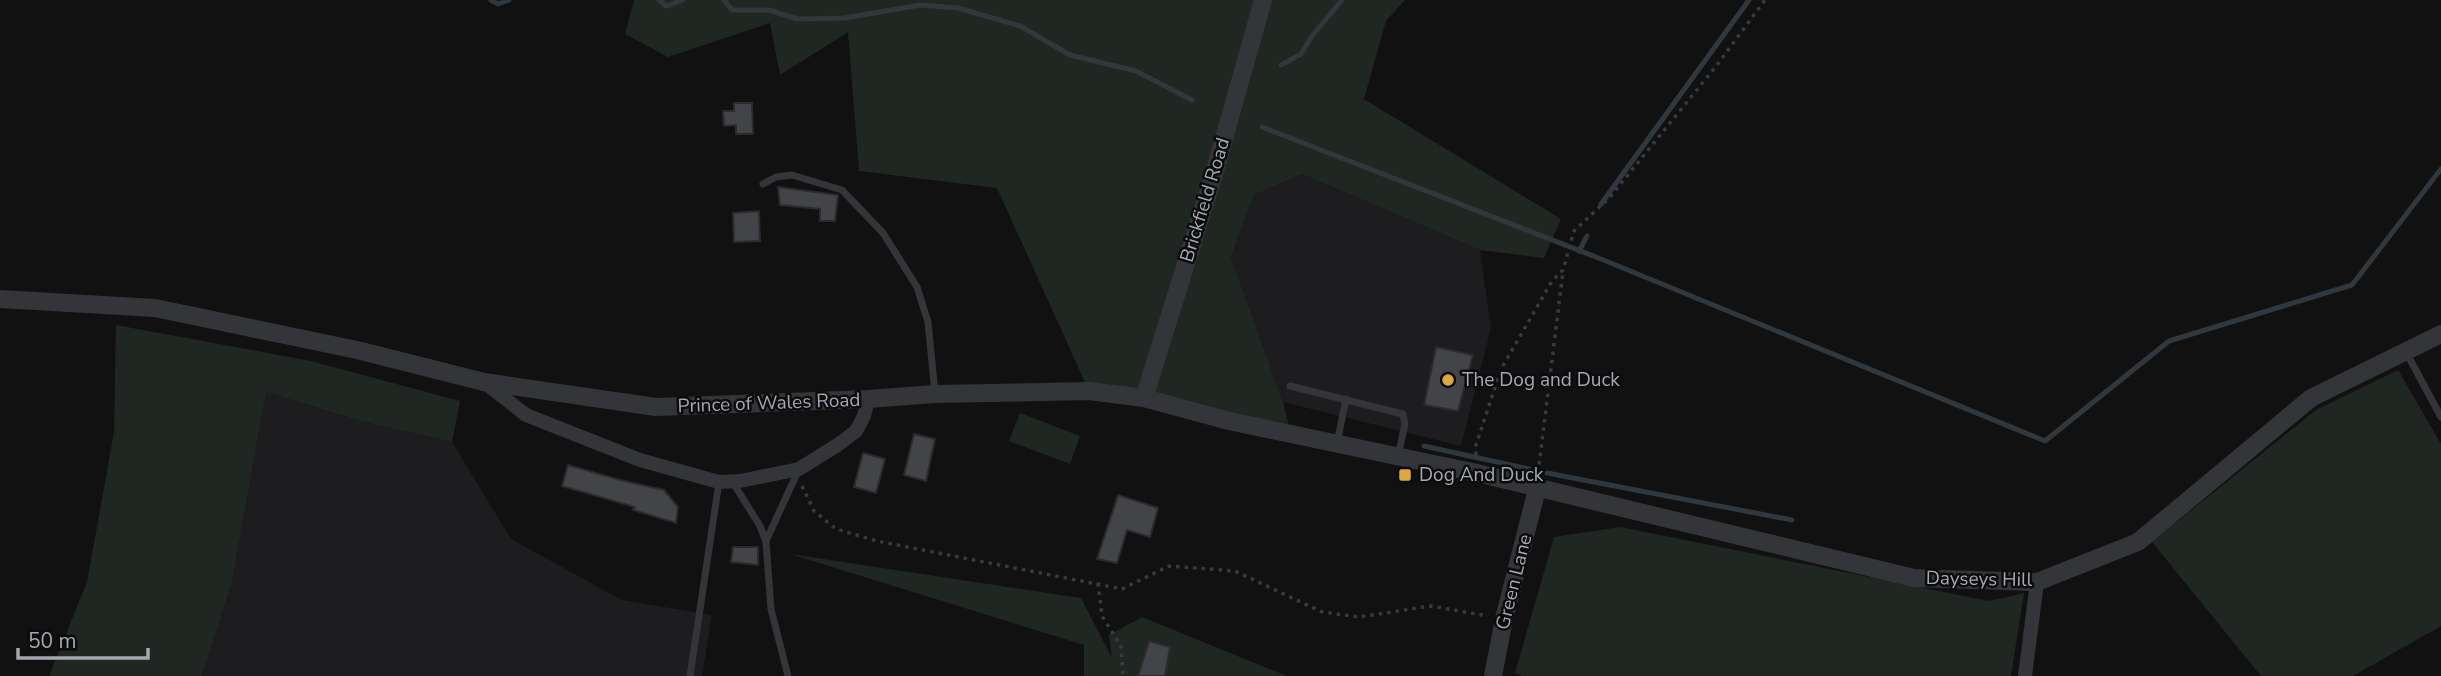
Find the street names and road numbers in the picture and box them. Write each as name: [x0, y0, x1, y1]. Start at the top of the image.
street label: Brickfield Road: [1174, 135, 1236, 265]
street label: Prince of Wales Road: [677, 387, 861, 419]
street label: Green Lane: [1490, 531, 1538, 633]
street label: Dayseys Hill: [1926, 565, 2033, 593]

